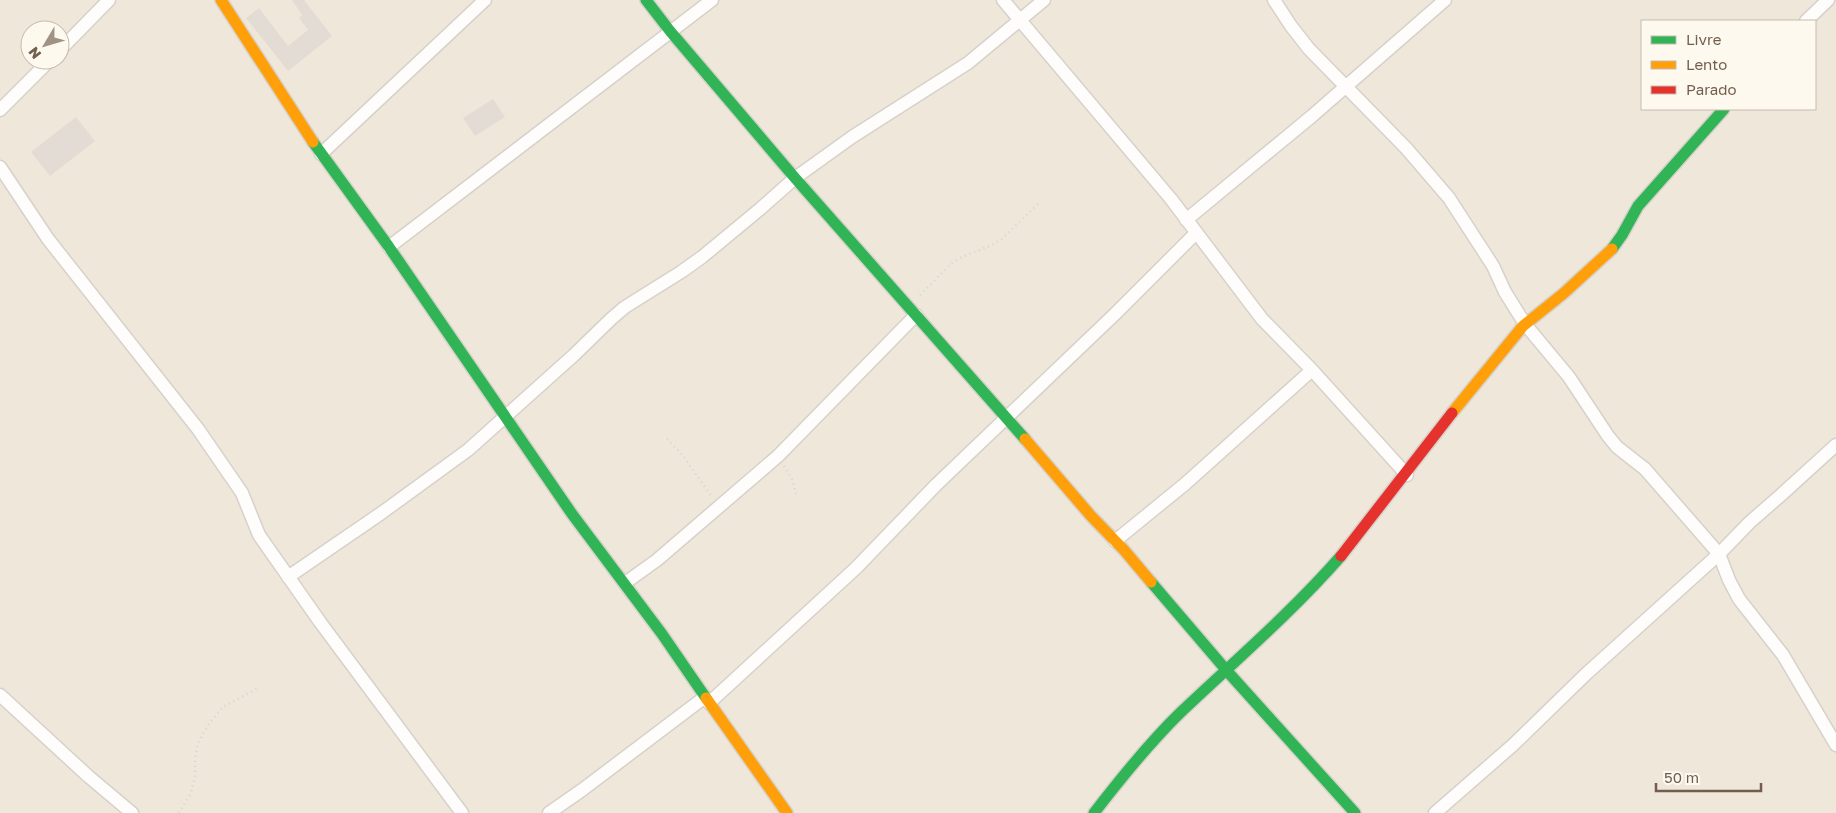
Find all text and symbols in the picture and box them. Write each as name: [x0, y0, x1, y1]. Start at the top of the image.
north arrow: [20, 20, 70, 70]
legend: [1641, 20, 1816, 110]
text: Livre: [1686, 30, 1722, 48]
text: N: [24, 44, 44, 63]
text: Lento: [1686, 55, 1727, 73]
text: Parado: [1686, 80, 1737, 98]
scale bar: [1656, 760, 1761, 792]
text: 50 m: [1664, 768, 1699, 786]

